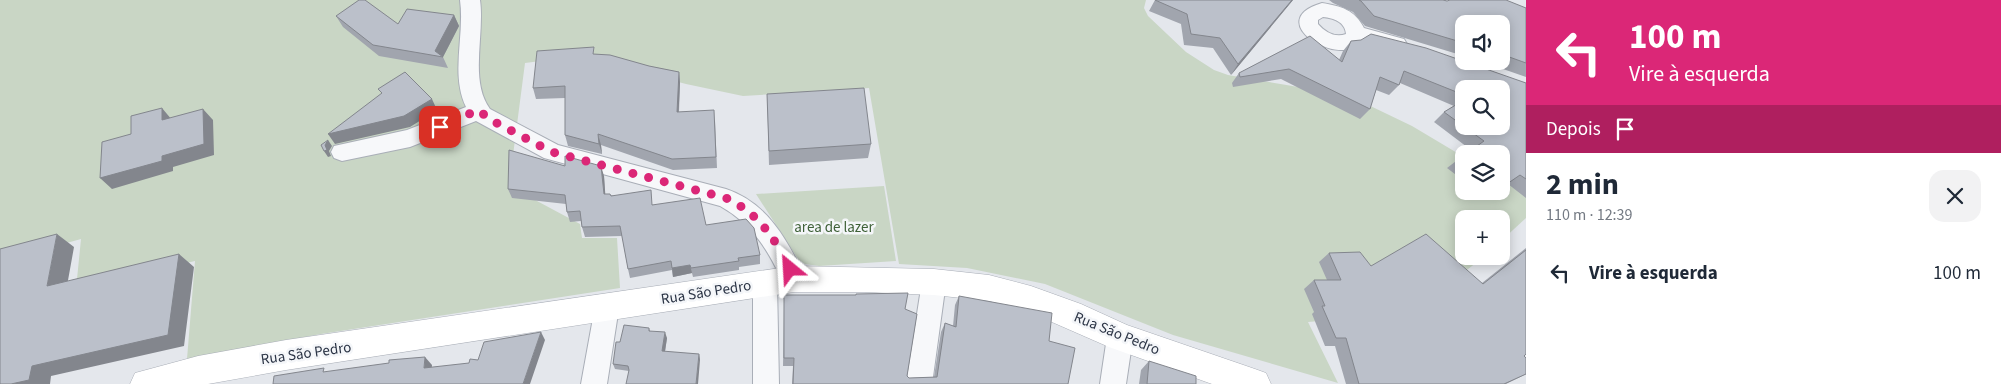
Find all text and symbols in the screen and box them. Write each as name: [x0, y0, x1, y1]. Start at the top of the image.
text: 100 m: [1629, 12, 1721, 62]
map controls: [1455, 15, 1510, 265]
button: sound: [1455, 15, 1510, 70]
icon: left: [1546, 20, 1611, 85]
text: Vire à esquerda: [1629, 58, 1770, 90]
button: search: [1455, 80, 1510, 135]
pin: [419, 106, 461, 148]
icon: arrive: [426, 113, 454, 141]
icon: arrive: [1611, 115, 1639, 143]
text: Depois: [1546, 116, 1601, 143]
button: layers: [1455, 145, 1510, 200]
text: 2 min: [1546, 163, 1619, 206]
button: close: [1929, 170, 1981, 222]
text: 110 m · 12:39: [1546, 204, 1633, 226]
button: +: [1455, 210, 1510, 265]
park label: area de lazer: [794, 217, 875, 238]
position arrow: [763, 242, 815, 294]
icon: left: [1546, 259, 1574, 287]
text: Vire à esquerda: [1589, 260, 1718, 287]
text: 100 m: [1933, 260, 1981, 287]
street label: Rua São Pedro: [659, 275, 753, 310]
street label: Rua São Pedro: [1071, 307, 1163, 360]
street label: Rua São Pedro: [260, 337, 353, 370]

